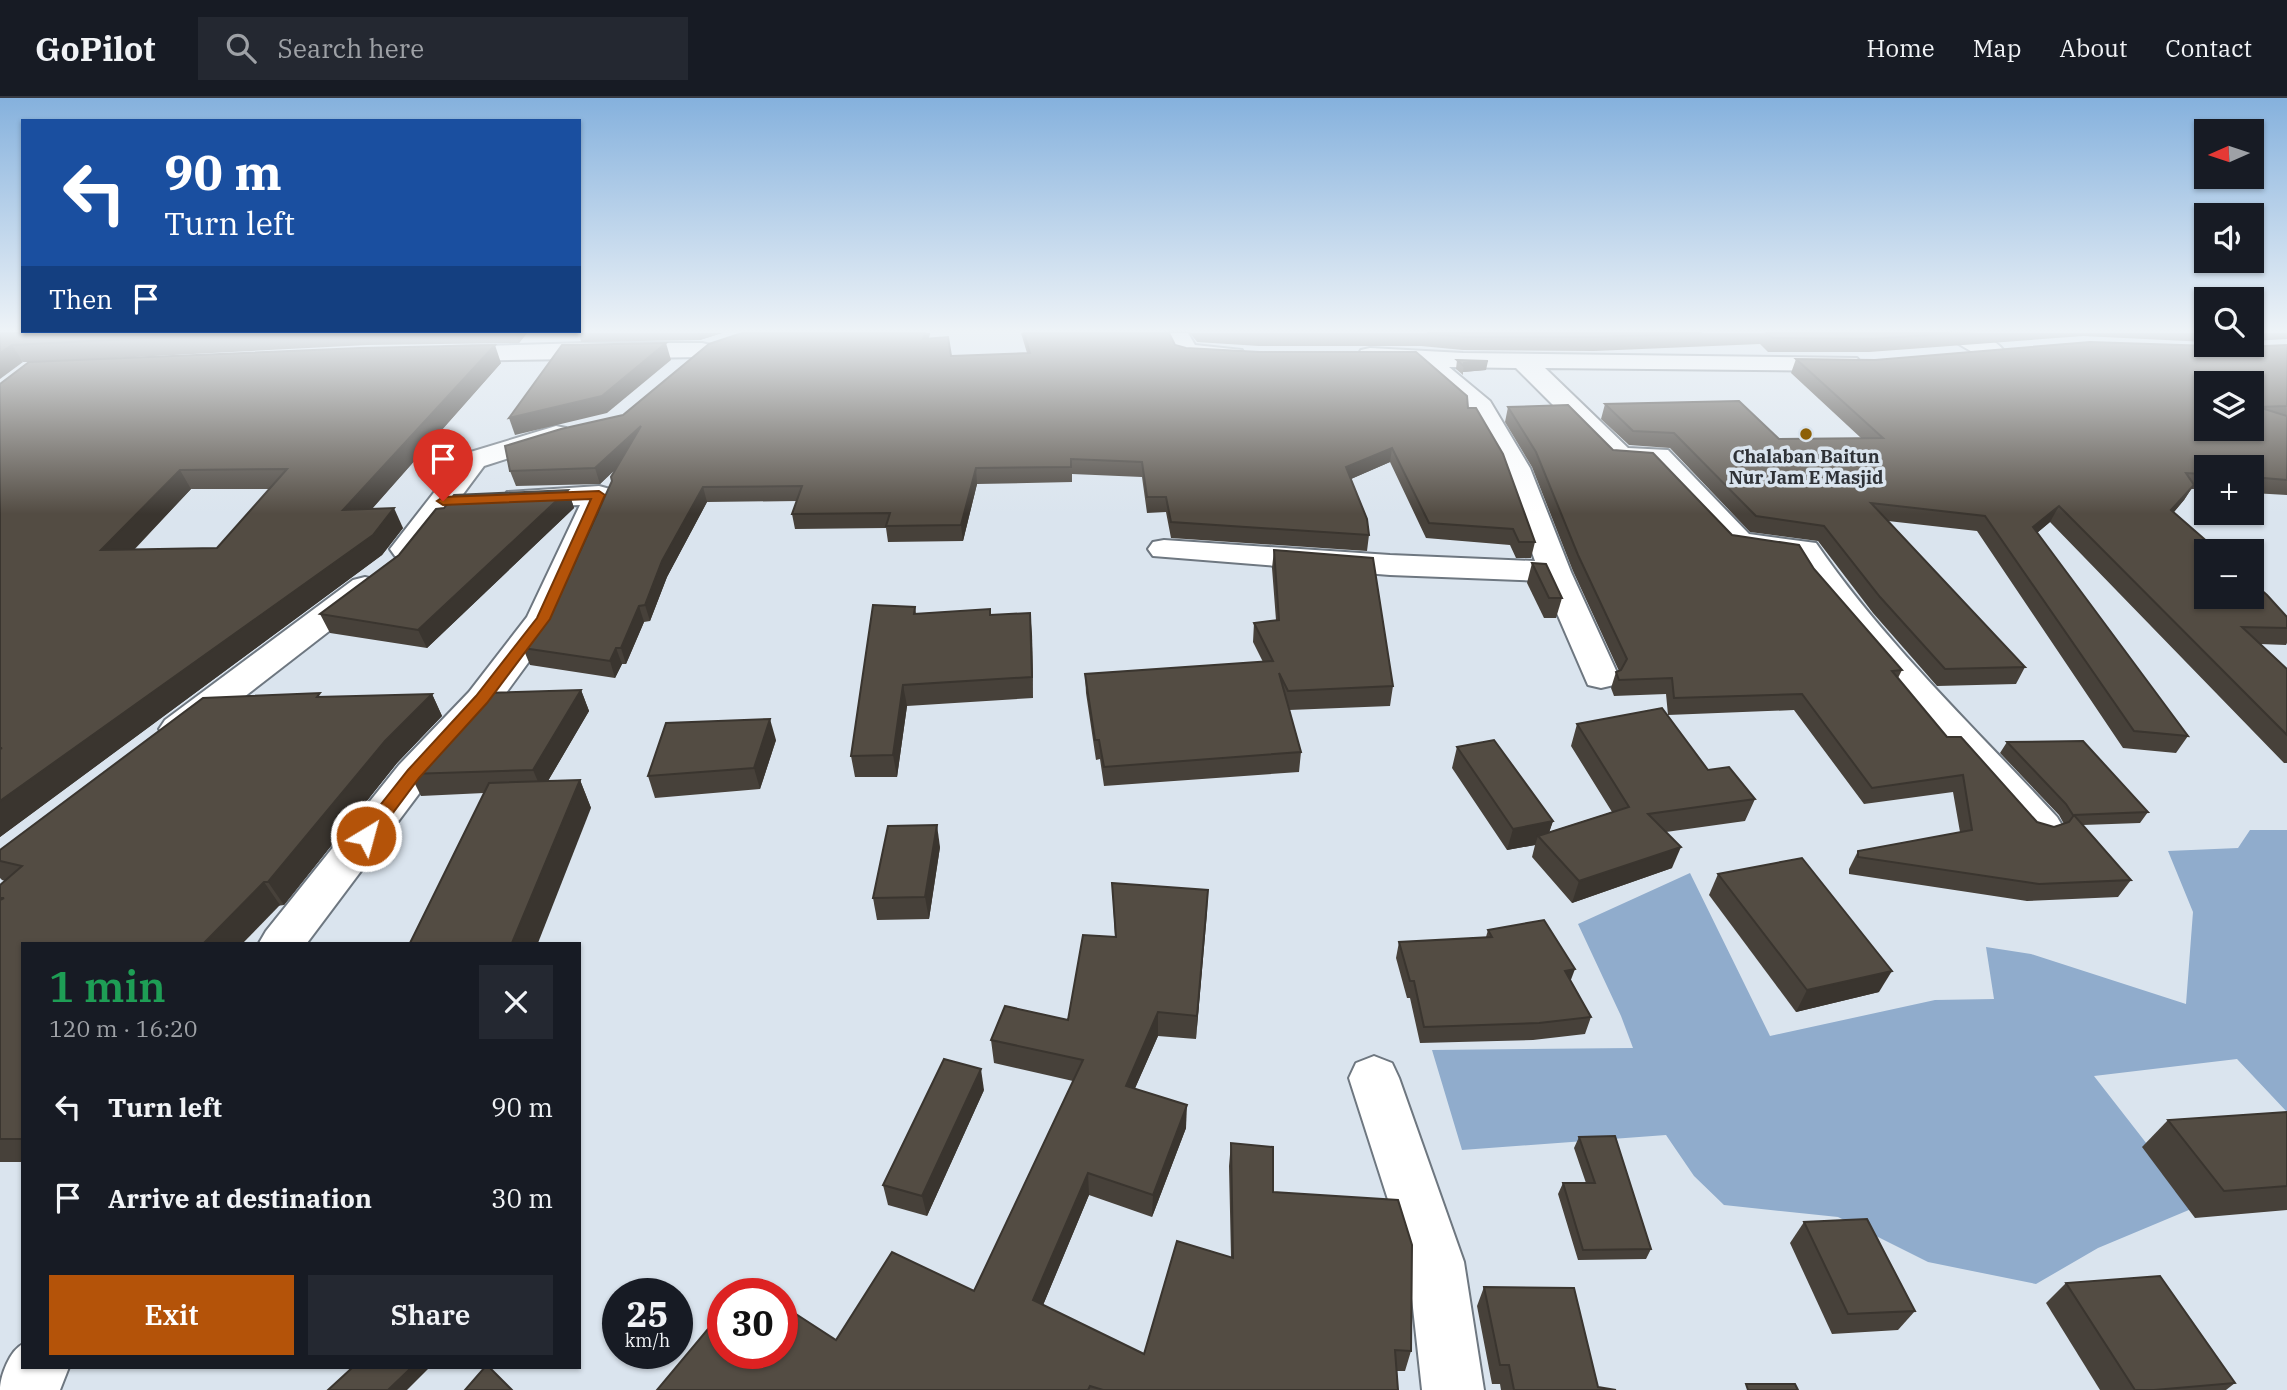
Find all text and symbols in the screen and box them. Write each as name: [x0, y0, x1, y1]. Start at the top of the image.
search box: [198, 17, 688, 80]
text: GoPilot: [35, 27, 156, 70]
icon: search: [222, 29, 260, 67]
text: Search here: [278, 31, 424, 65]
text: Home: [1867, 32, 1935, 64]
text: Map: [1973, 32, 2021, 64]
text: About: [2059, 32, 2127, 64]
text: Contact: [2165, 32, 2252, 64]
north arrow: [2194, 119, 2264, 189]
map controls: [2194, 119, 2264, 609]
text: 90 m: [164, 140, 282, 203]
icon: left: [49, 147, 140, 238]
text: Turn left: [164, 202, 295, 244]
button: sound: [2194, 203, 2264, 273]
icon: arrive: [127, 280, 165, 318]
text: Then: [49, 282, 113, 316]
button: search: [2194, 287, 2264, 357]
button: layers: [2194, 371, 2264, 441]
marker: Chalaban Baitun Nur Jam E Masjid: [1798, 426, 1814, 442]
pin: [413, 429, 473, 501]
icon: arrive: [424, 440, 462, 478]
place label: Chalaban Baitun Nur Jam E Masjid: [1729, 445, 1883, 489]
button: +: [2194, 455, 2264, 525]
button: −: [2194, 539, 2264, 609]
position arrow: [329, 799, 403, 873]
text: 1 min: [49, 959, 166, 1014]
button: close: [479, 965, 553, 1039]
text: 120 m · 16:20: [49, 1013, 198, 1043]
icon: left: [49, 1088, 87, 1126]
text: Turn left: [108, 1090, 222, 1124]
text: 90 m: [491, 1090, 553, 1124]
icon: arrive: [49, 1179, 87, 1217]
text: Arrive at destination: [108, 1181, 372, 1215]
text: 30 m: [491, 1181, 553, 1215]
button: Exit: [49, 1275, 294, 1355]
button: Share: [308, 1275, 553, 1355]
speed limit sign: 30: [707, 1278, 798, 1369]
text: 25: [626, 1291, 669, 1337]
text: km/h: [625, 1329, 670, 1352]

